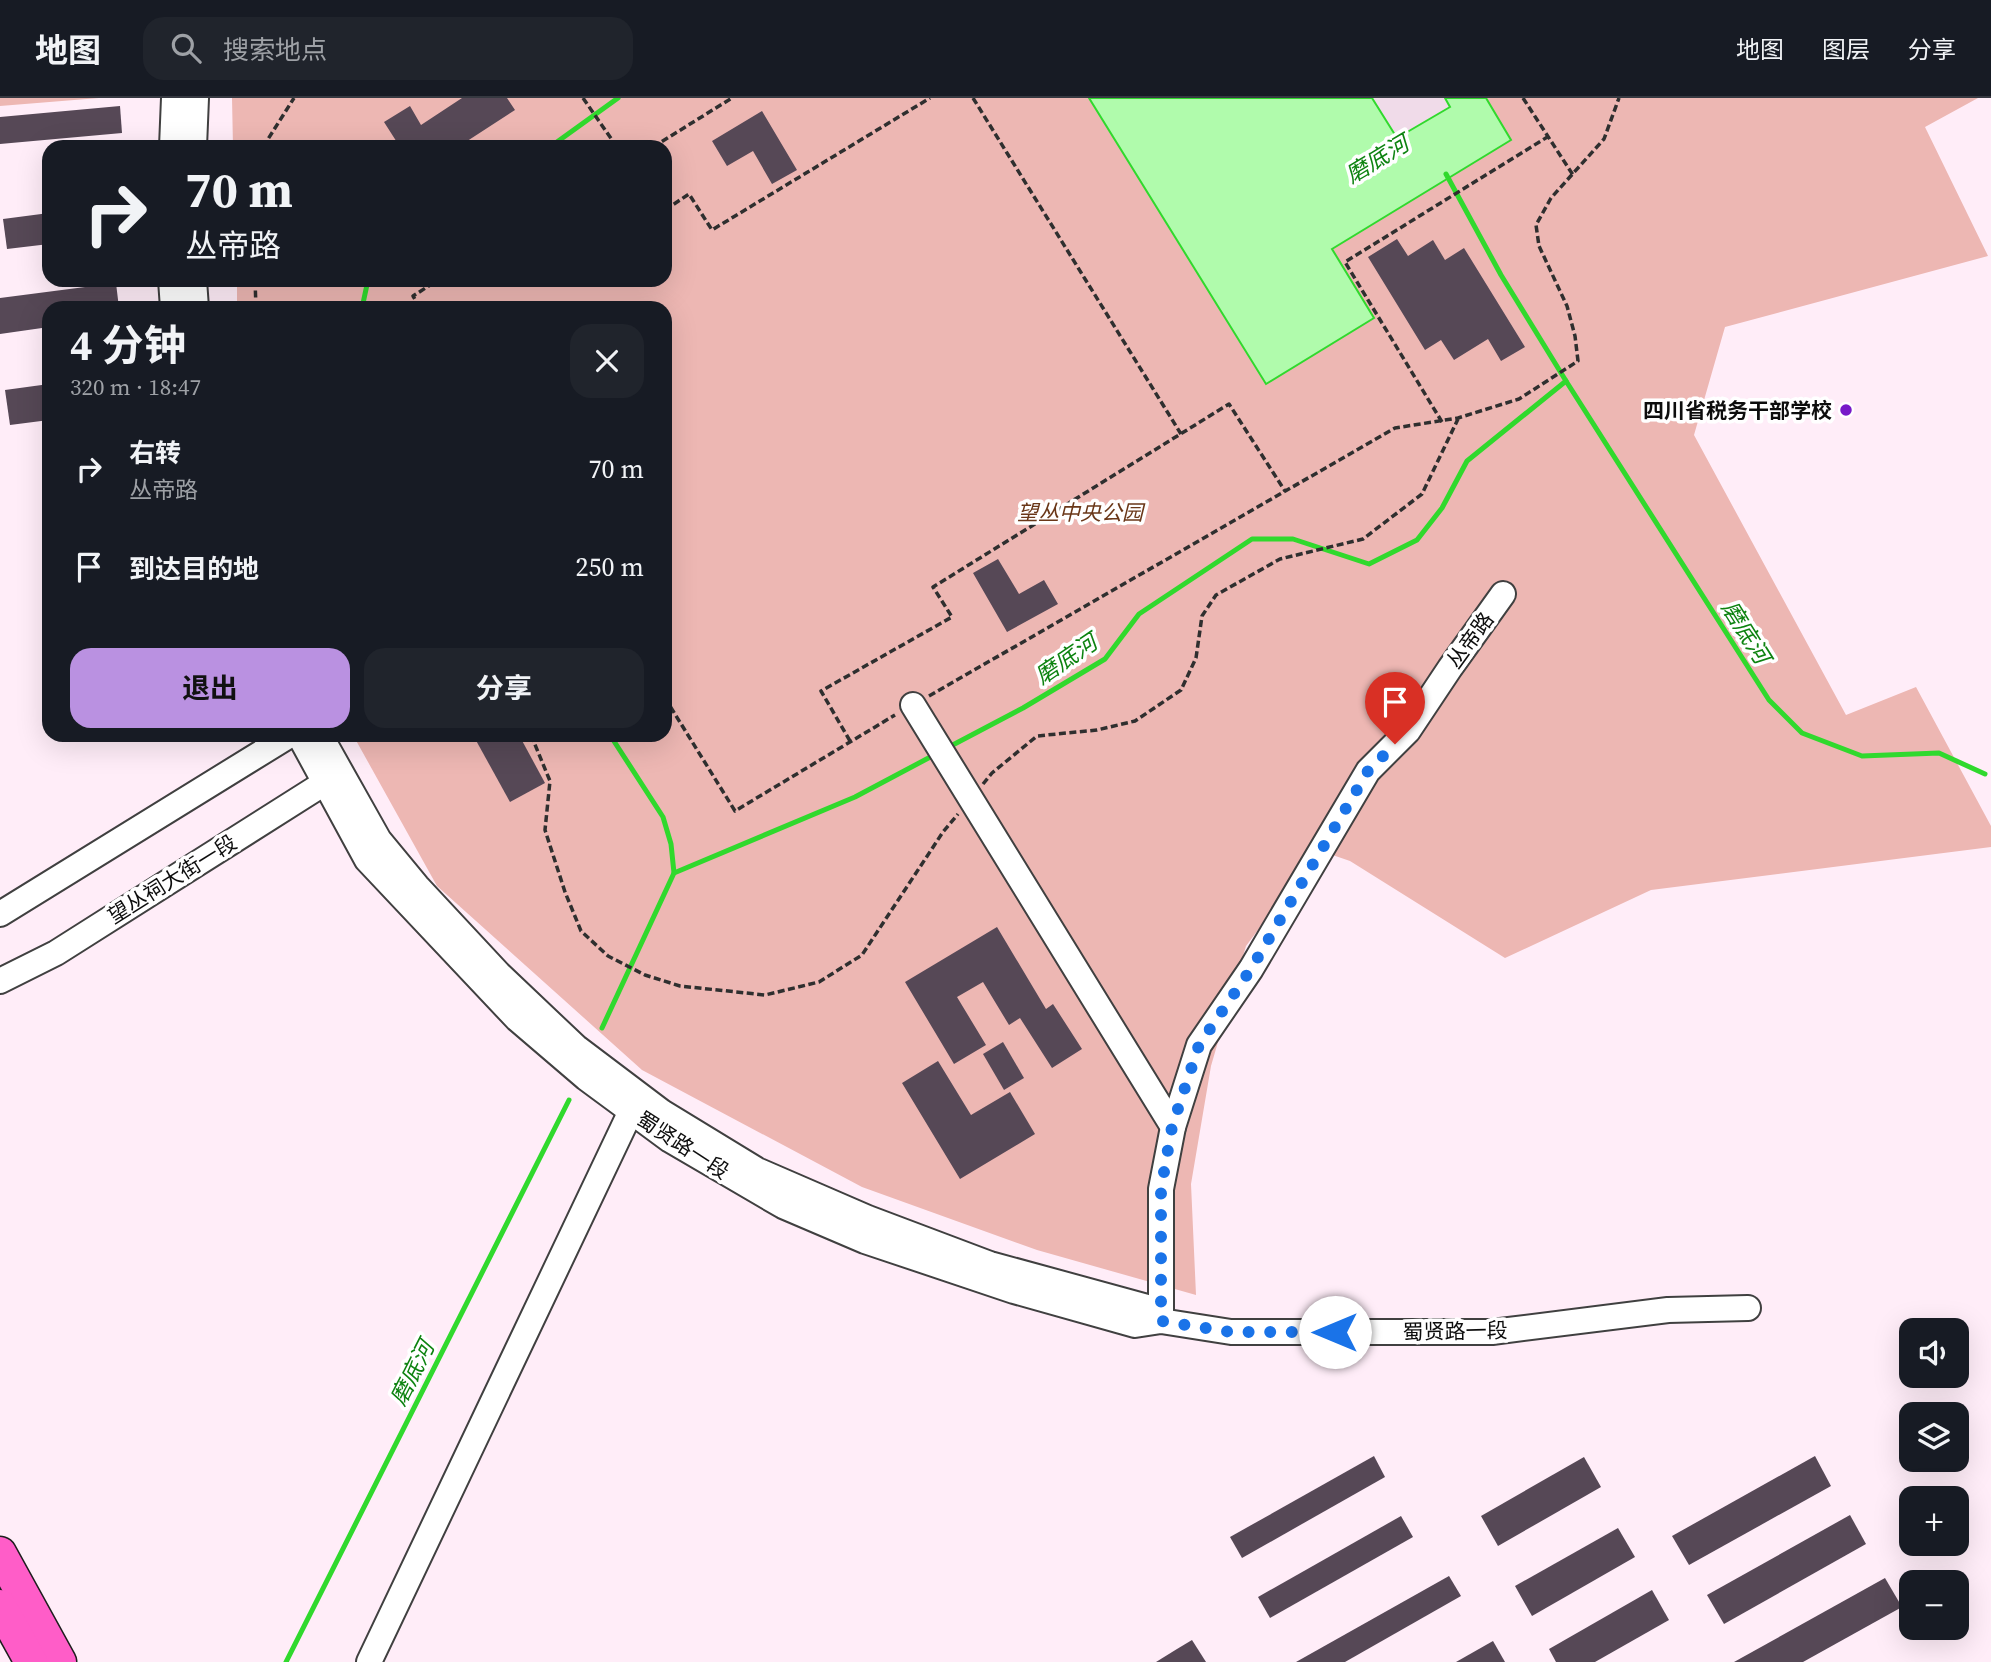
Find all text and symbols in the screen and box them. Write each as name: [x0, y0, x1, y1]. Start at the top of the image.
search box: [143, 17, 633, 80]
text: 地图: [35, 28, 101, 73]
icon: search: [167, 29, 205, 67]
text: 搜索地点: [223, 32, 327, 68]
text: 地图: [1736, 33, 1784, 66]
text: 图层: [1822, 33, 1870, 66]
text: 分享: [1908, 33, 1956, 66]
water label: 磨底河: [1339, 125, 1418, 190]
text: 70 m: [185, 156, 293, 223]
icon: right: [70, 168, 161, 259]
text: 丛帝路: [185, 224, 281, 268]
text: 4 分钟: [70, 316, 186, 374]
button: close: [570, 324, 644, 398]
text: 320 m · 18:47: [70, 371, 201, 403]
place label: 四川省税务干部学校: [1643, 396, 1832, 425]
marker: 四川省税务干部学校: [1838, 402, 1854, 418]
text: 右转: [129, 435, 181, 471]
icon: right: [70, 450, 108, 488]
text: 70 m: [589, 451, 644, 487]
text: 丛帝路: [129, 474, 198, 506]
park label: 望丛中央公园: [1017, 498, 1146, 527]
icon: arrive: [70, 548, 108, 586]
text: 250 m: [576, 549, 644, 585]
text: 到达目的地: [129, 551, 259, 587]
water label: 磨底河: [1714, 594, 1780, 673]
street label: 丛帝路: [1440, 606, 1500, 674]
water label: 磨底河: [1028, 624, 1107, 692]
button: 退出: [70, 648, 350, 728]
button: 分享: [364, 648, 644, 728]
pin: [1365, 672, 1425, 744]
icon: arrive: [1376, 683, 1414, 721]
street label: 望丛祠大街一段: [102, 828, 242, 930]
street label: 蜀贤路一段: [631, 1104, 735, 1186]
position arrow: [1298, 1295, 1372, 1369]
street label: 蜀贤路一段: [1402, 1316, 1508, 1346]
map controls: [1899, 1318, 1969, 1640]
button: sound: [1899, 1318, 1969, 1388]
water label: 磨底河: [382, 1331, 444, 1411]
button: layers: [1899, 1402, 1969, 1472]
button: +: [1899, 1486, 1969, 1556]
button: −: [1899, 1570, 1969, 1640]

